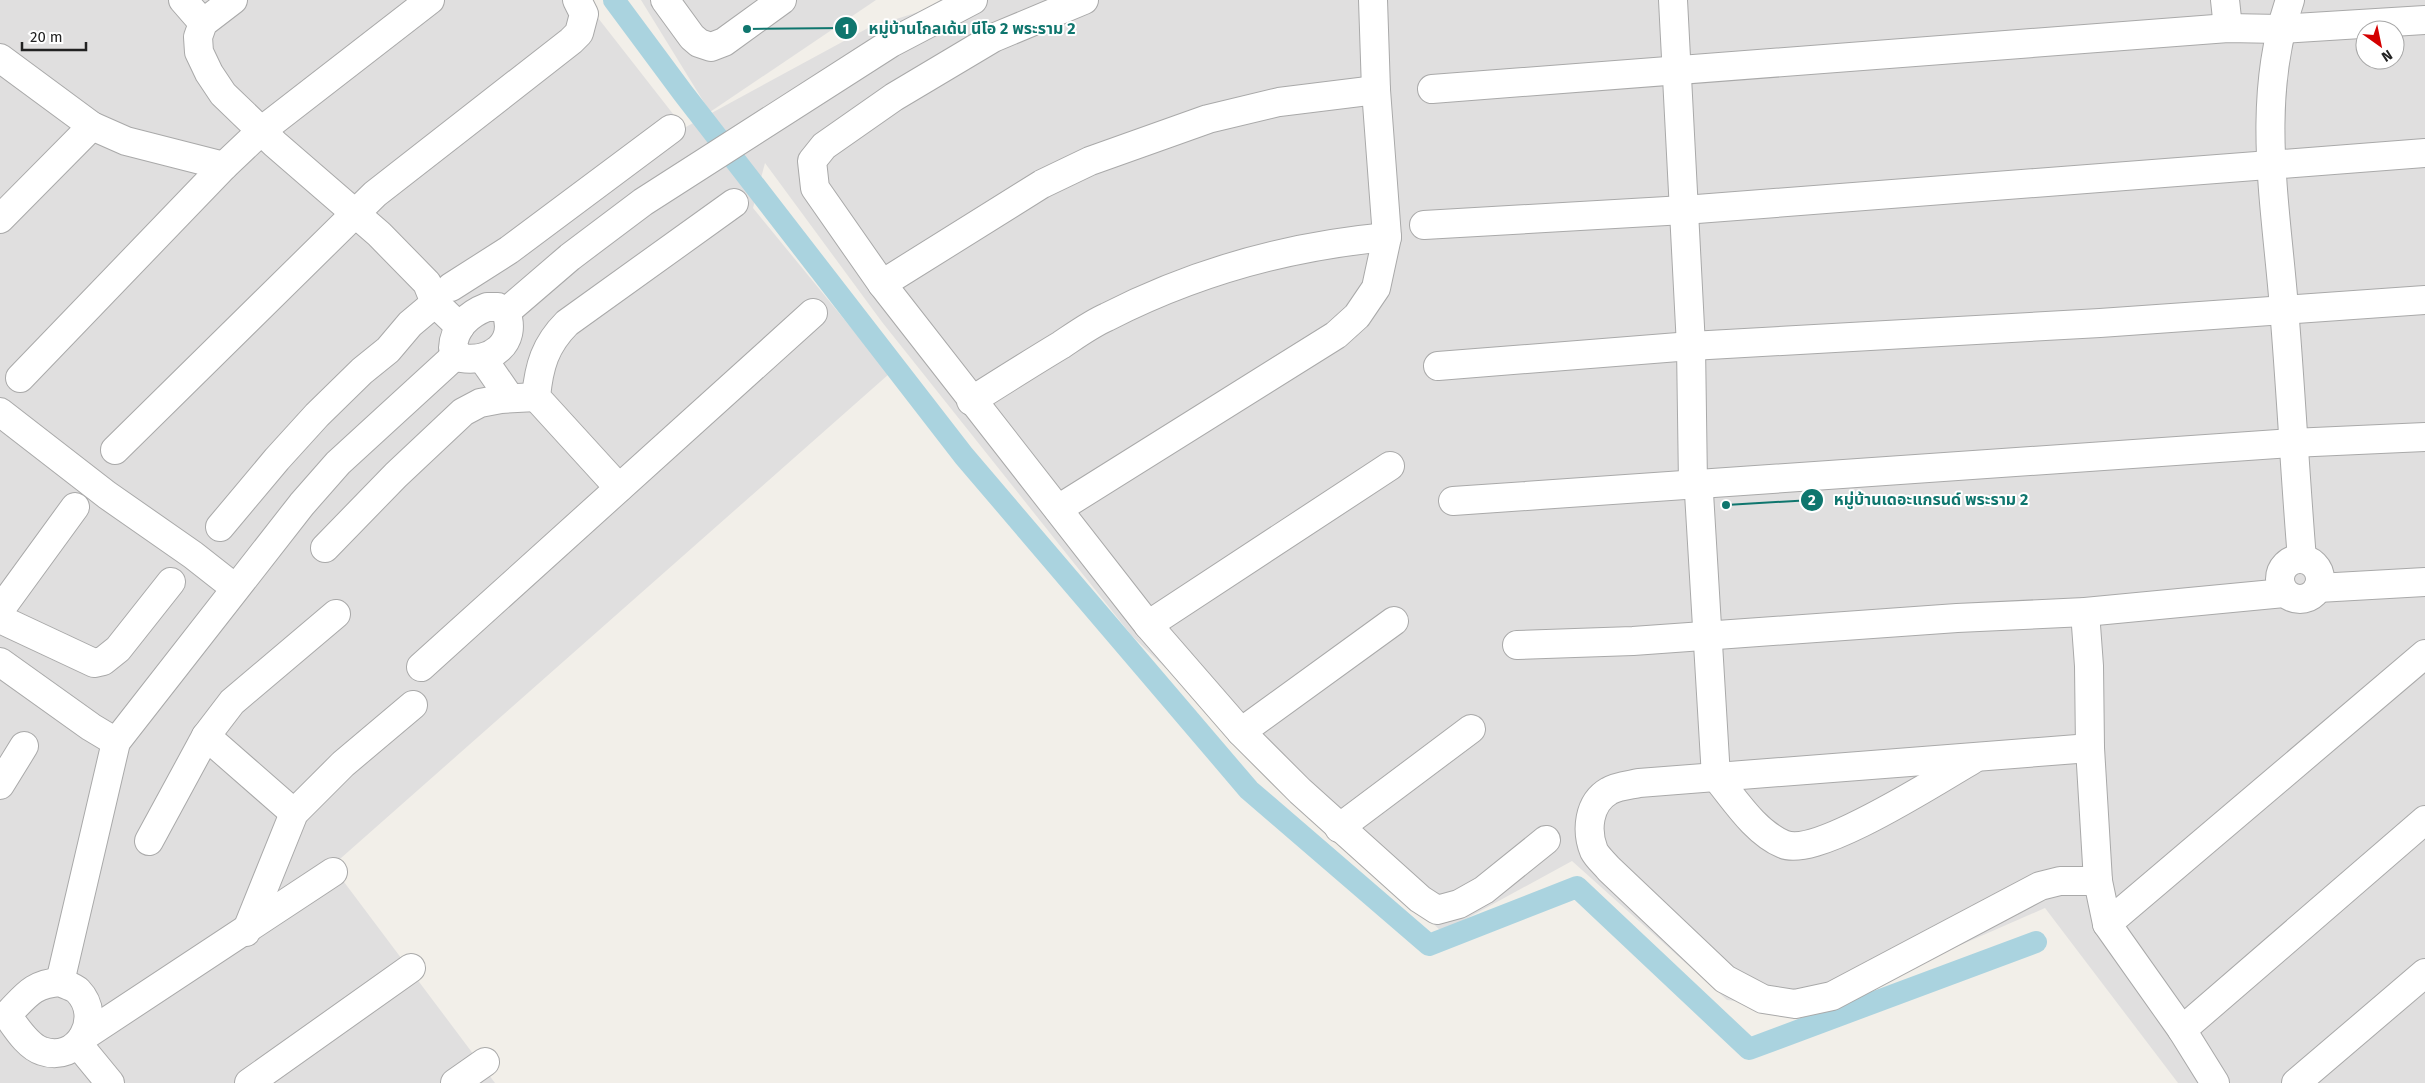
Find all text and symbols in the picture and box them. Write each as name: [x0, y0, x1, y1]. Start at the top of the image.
callout: หมู่บ้านโกลเด้น นีโอ 2 พระราม 2: [834, 13, 1086, 44]
text: หมู่บ้านโกลเด้น นีโอ 2 พระราม 2: [869, 19, 1075, 39]
scale bar: [22, 20, 86, 52]
text: 1: [843, 20, 849, 38]
north arrow: [2355, 20, 2405, 70]
text: 20 m: [30, 28, 63, 46]
text: N: [2378, 46, 2395, 65]
callout: หมู่บ้านเดอะแกรนด์ พระราม 2: [1799, 484, 2039, 515]
text: หมู่บ้านเดอะแกรนด์ พระราม 2: [1834, 490, 2028, 510]
text: 2: [1808, 491, 1816, 509]

